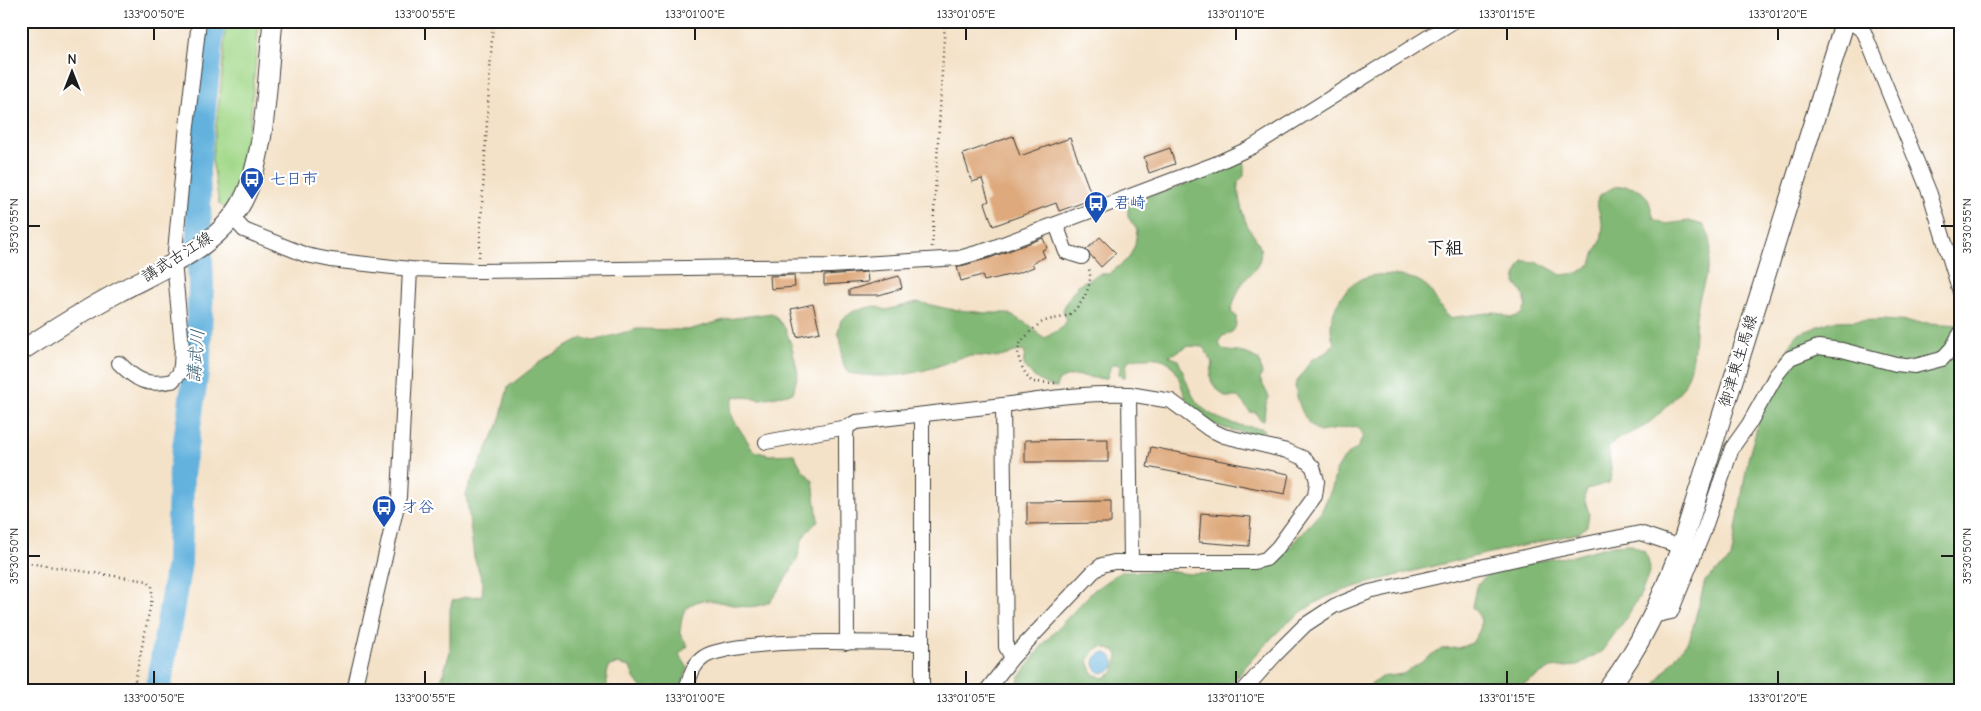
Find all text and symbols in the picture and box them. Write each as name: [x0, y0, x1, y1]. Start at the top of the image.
text: 133°00'50"E: [123, 7, 185, 21]
text: 133°00'55"E: [395, 7, 455, 21]
text: 133°01'00"E: [665, 7, 725, 21]
text: 133°01'05"E: [937, 7, 995, 21]
text: 133°01'10"E: [1208, 7, 1264, 21]
text: 133°01'15"E: [1479, 7, 1535, 21]
text: 133°01'20"E: [1749, 7, 1807, 21]
north arrow: [48, 48, 98, 98]
text: N: [67, 51, 77, 68]
bus stop icon: 七日市: [239, 166, 265, 200]
place label: 七日市: [270, 170, 318, 188]
bus stop icon: 君崎: [1083, 190, 1109, 224]
place label: 君崎: [1114, 194, 1146, 212]
text: 35°30'55"N: [7, 198, 21, 254]
text: 35°30'55"N: [1960, 198, 1974, 254]
street label: 講武古江線: [138, 228, 216, 286]
district label: 下組: [1427, 238, 1463, 259]
street label: 御津東生馬線: [1715, 312, 1761, 410]
water label: 講武川: [183, 328, 209, 384]
bus stop icon: 才谷: [371, 494, 397, 528]
place label: 才谷: [402, 498, 434, 516]
text: 35°30'50"N: [7, 528, 21, 584]
text: 35°30'50"N: [1960, 528, 1974, 584]
text: 133°00'50"E: [123, 691, 185, 705]
text: 133°00'55"E: [395, 691, 455, 705]
text: 133°01'00"E: [665, 691, 725, 705]
text: 133°01'05"E: [937, 691, 995, 705]
text: 133°01'10"E: [1208, 691, 1264, 705]
text: 133°01'15"E: [1479, 691, 1535, 705]
text: 133°01'20"E: [1749, 691, 1807, 705]

